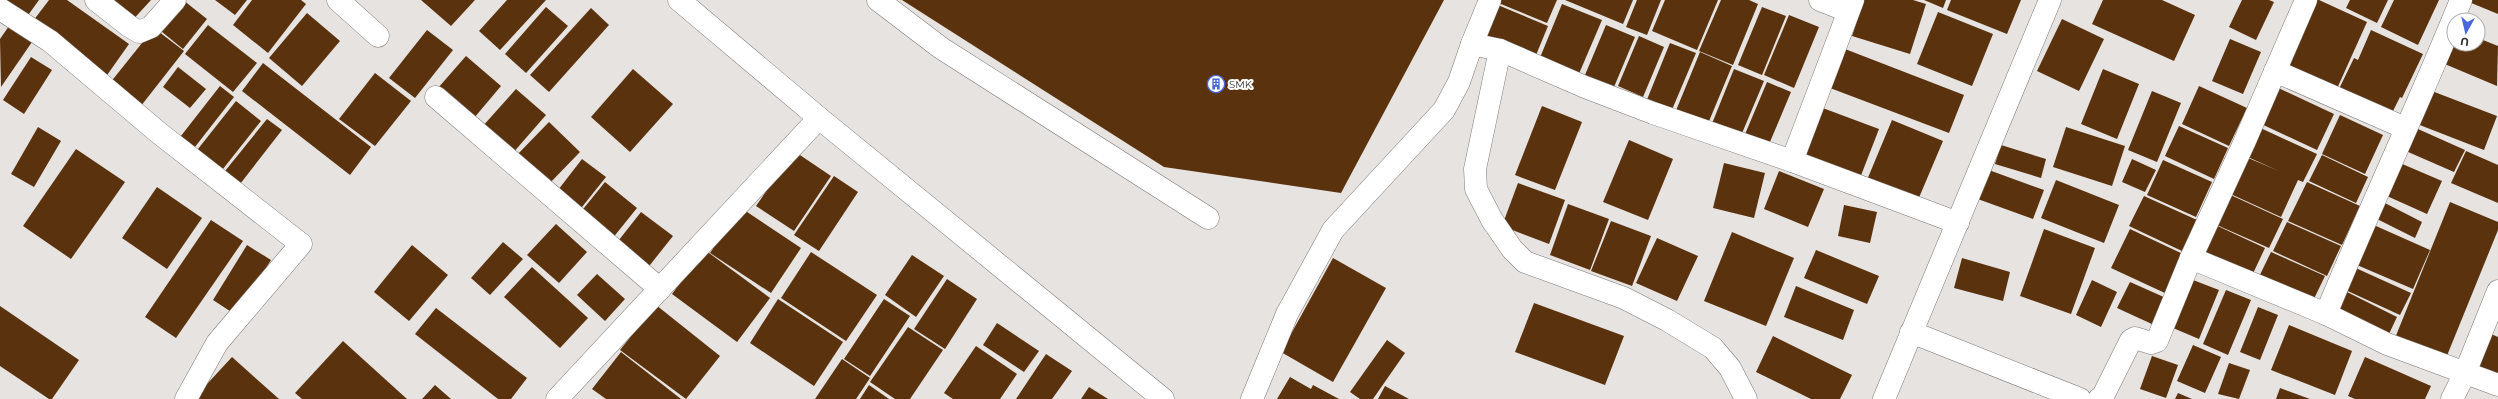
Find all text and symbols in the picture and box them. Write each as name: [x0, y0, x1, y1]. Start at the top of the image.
north arrow: [2446, 12, 2486, 52]
text: U: [2459, 34, 2470, 49]
building icon: SMK: [1206, 74, 1226, 94]
place label: SMK: [1229, 78, 1253, 91]

